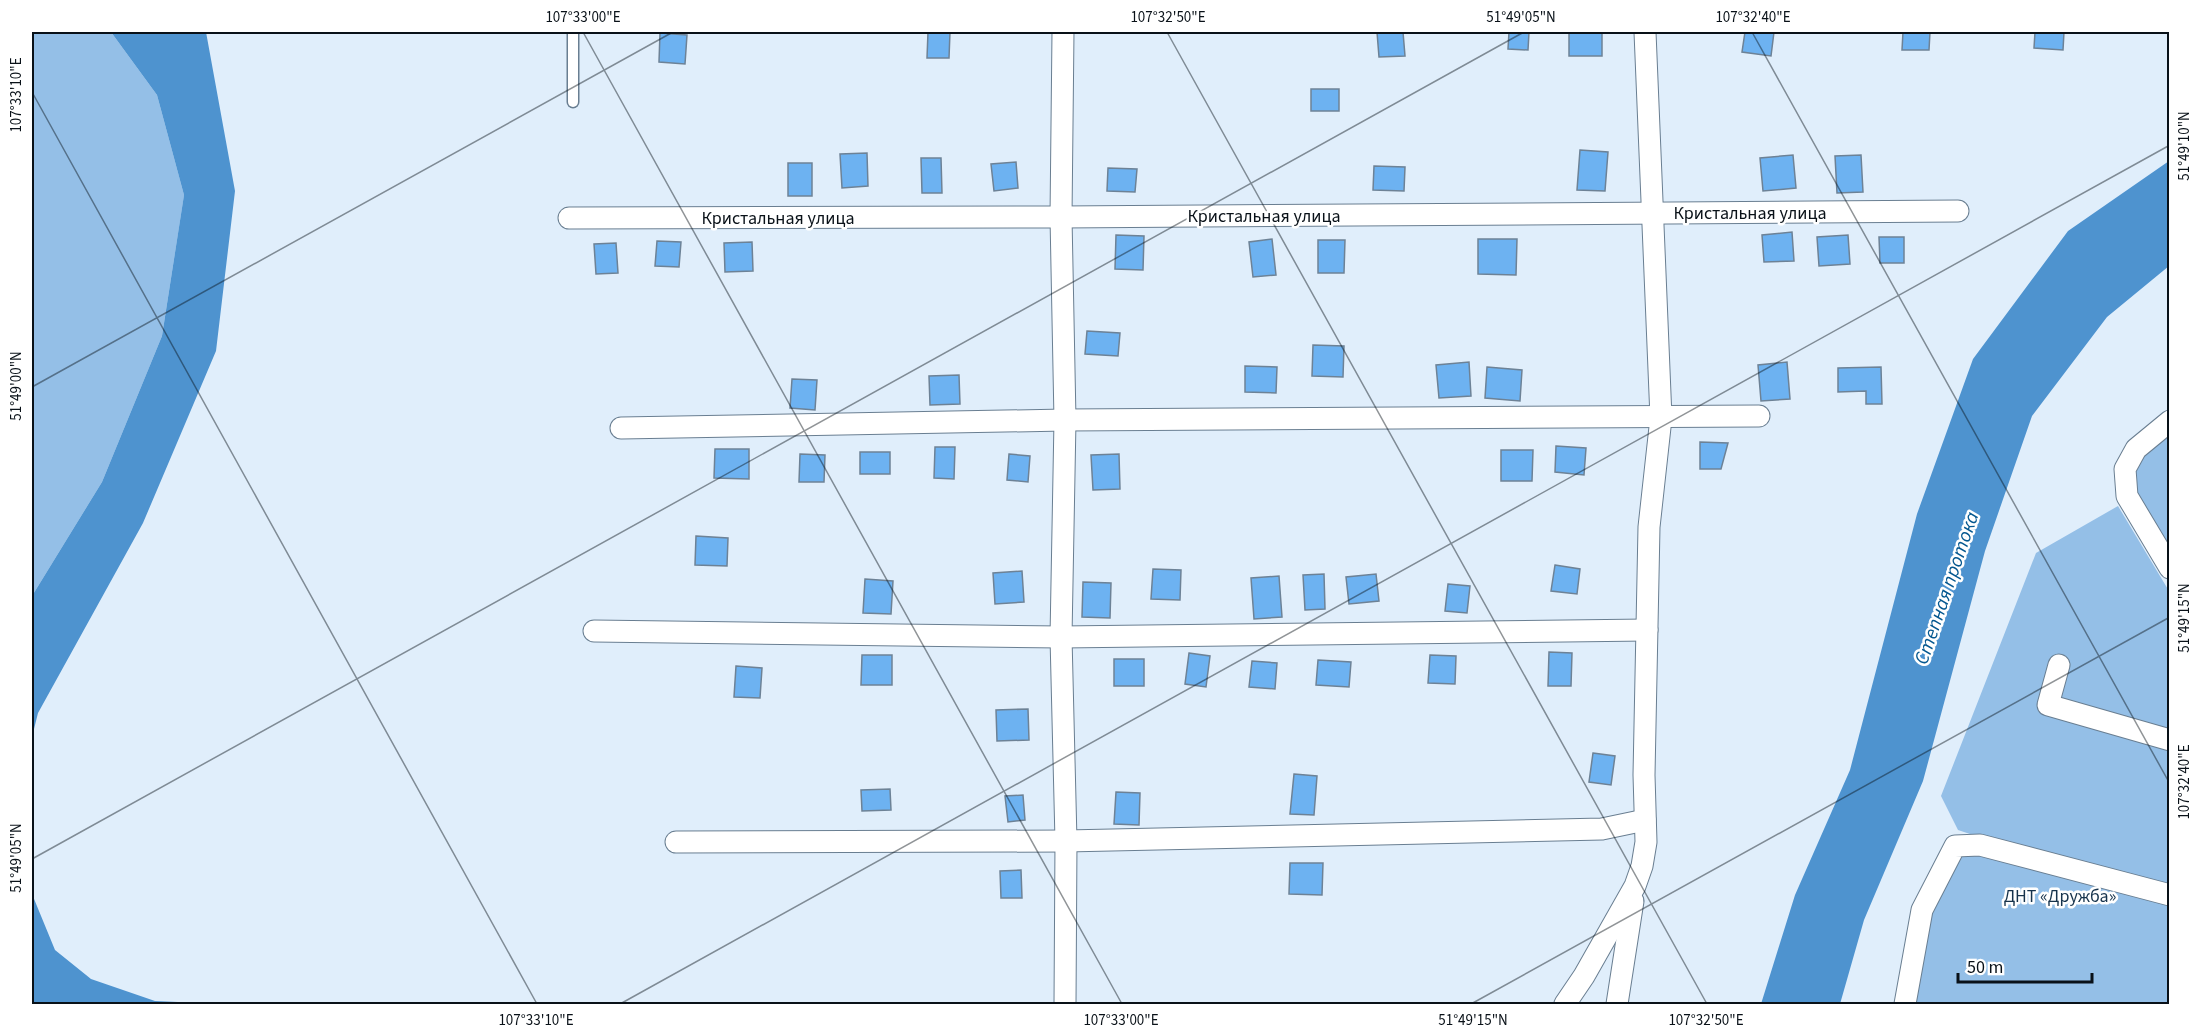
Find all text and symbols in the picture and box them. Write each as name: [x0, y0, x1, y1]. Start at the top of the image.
text: 107°33'00"E: [545, 7, 621, 28]
text: 107°32'50"E: [1130, 7, 1206, 28]
text: 51°49'05"N: [1486, 7, 1556, 28]
text: 107°32'40"E: [1715, 7, 1791, 28]
text: 107°33'10"E: [6, 57, 27, 133]
text: 51°49'10"N: [2174, 111, 2195, 181]
street label: Кристальная улица: [1673, 201, 1827, 226]
street label: Кристальная улица: [1187, 204, 1341, 229]
street label: Кристальная улица: [701, 206, 855, 231]
text: 51°49'00"N: [6, 351, 27, 421]
water label: Степная протока: [1908, 508, 1986, 668]
text: 51°49'15"N: [2174, 583, 2195, 653]
text: 107°32'40"E: [2174, 744, 2195, 820]
text: 51°49'05"N: [6, 823, 27, 893]
park label: ДНТ «Дружба»: [2004, 884, 2116, 909]
scale bar: [1958, 946, 2092, 984]
text: 50 m: [1967, 955, 2003, 980]
text: 107°33'10"E: [498, 1010, 574, 1031]
text: 107°33'00"E: [1083, 1010, 1159, 1031]
text: 51°49'15"N: [1438, 1010, 1508, 1031]
text: 107°32'50"E: [1668, 1010, 1744, 1031]

